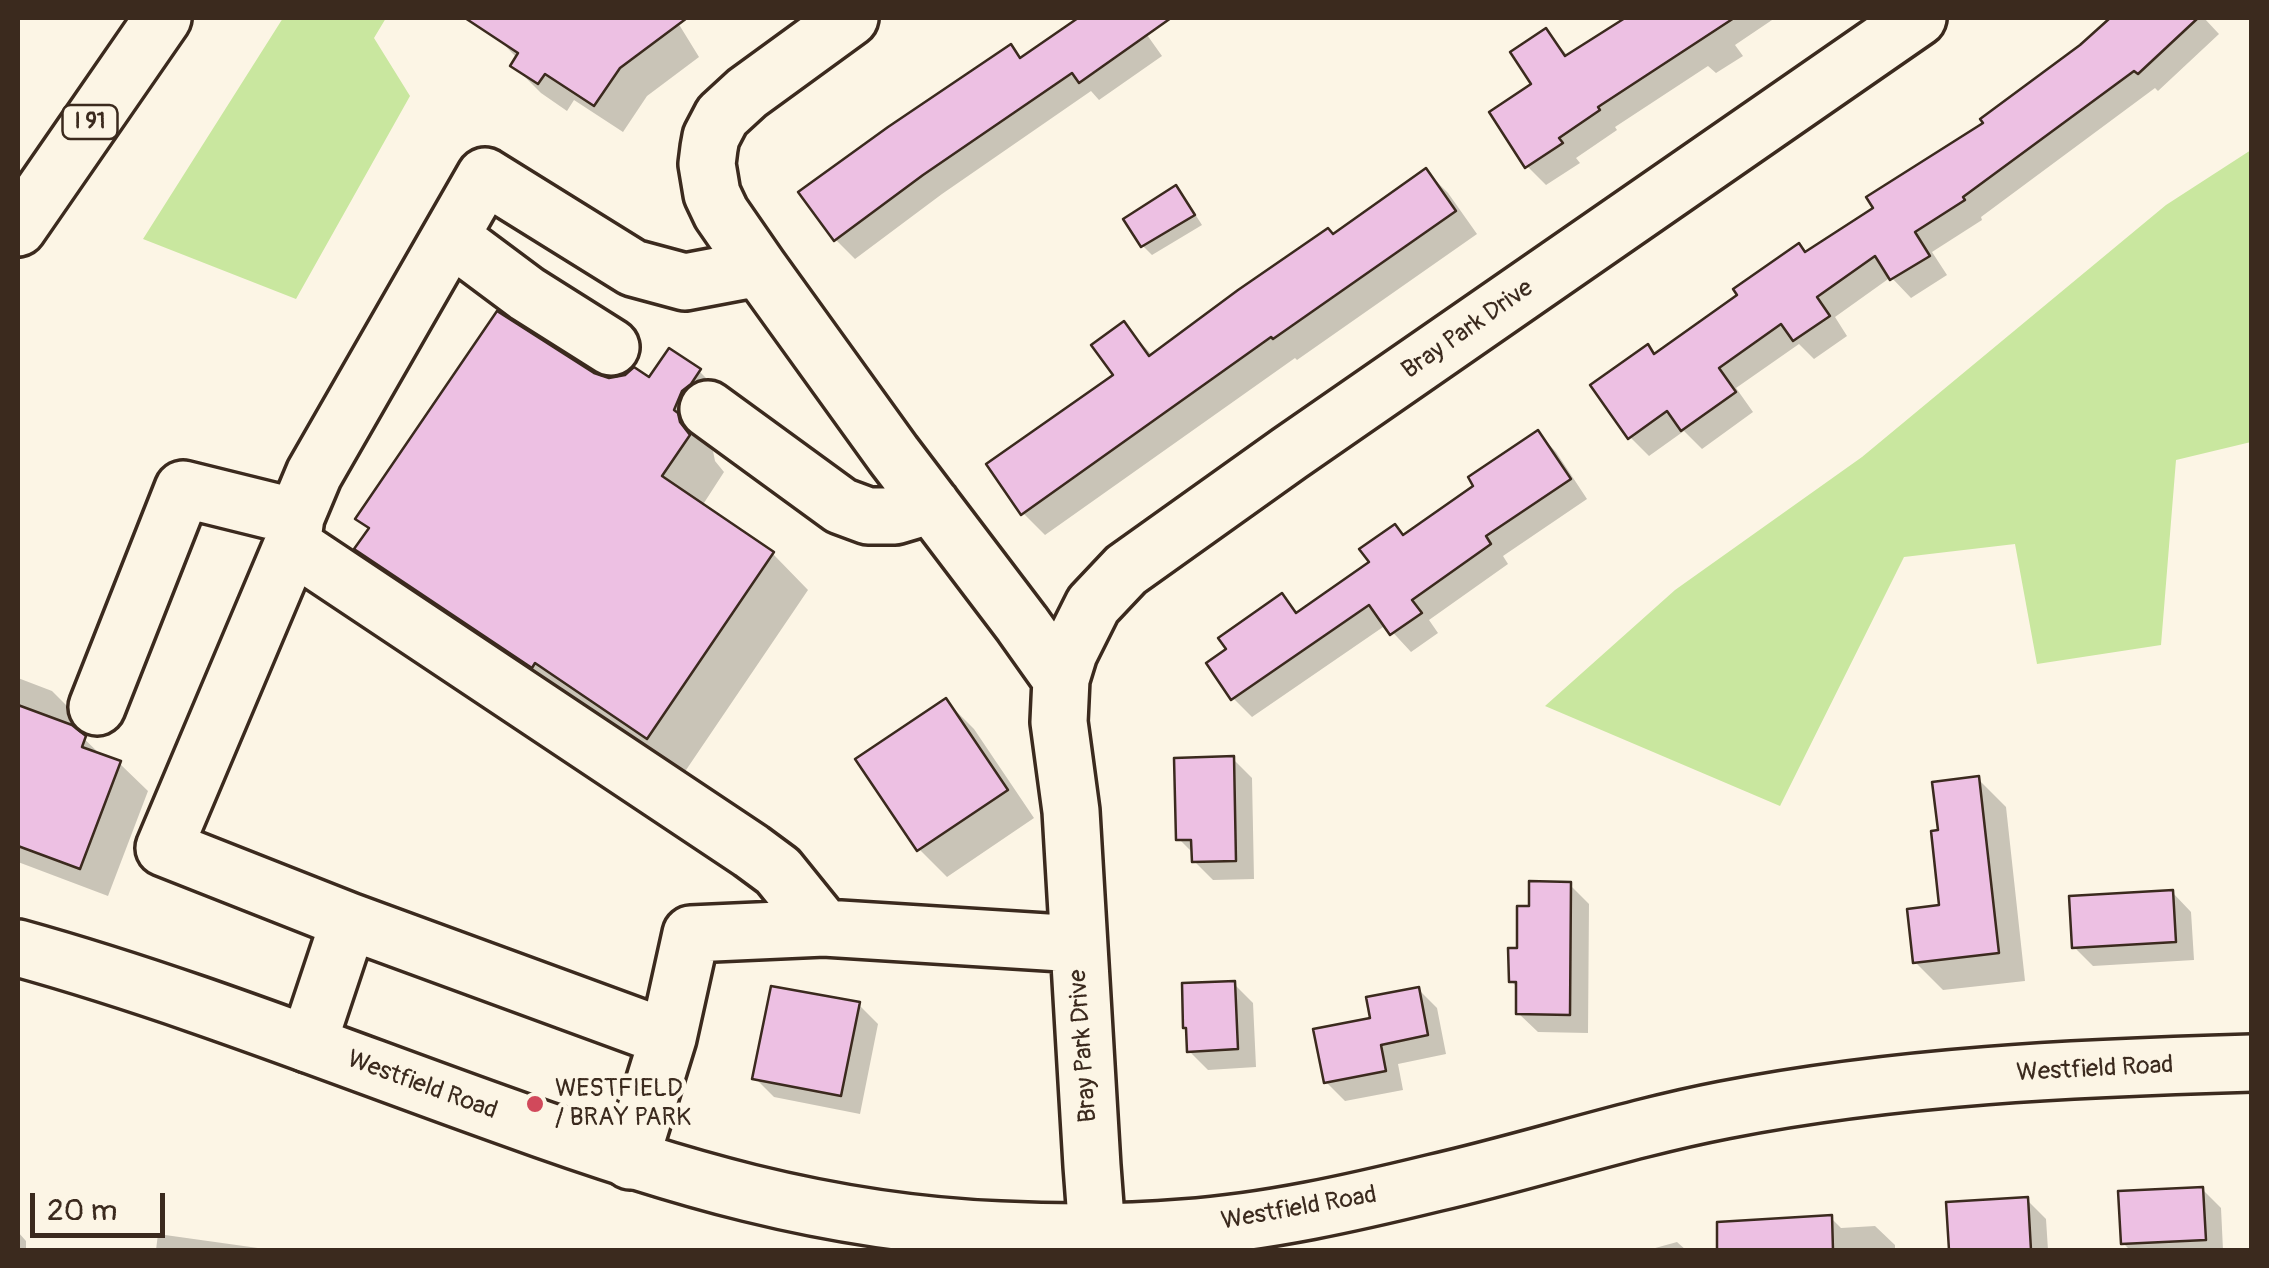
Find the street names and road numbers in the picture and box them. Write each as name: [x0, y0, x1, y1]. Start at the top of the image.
road number: I 91: [62, 105, 118, 139]
street label: Bray Park Drive: [1397, 274, 1539, 386]
street label: Bray Park Drive: [1064, 968, 1104, 1124]
street label: Westfield Road: [343, 1045, 501, 1127]
street label: Westfield Road: [2016, 1051, 2174, 1089]
street label: Westfield Road: [1219, 1181, 1379, 1237]

